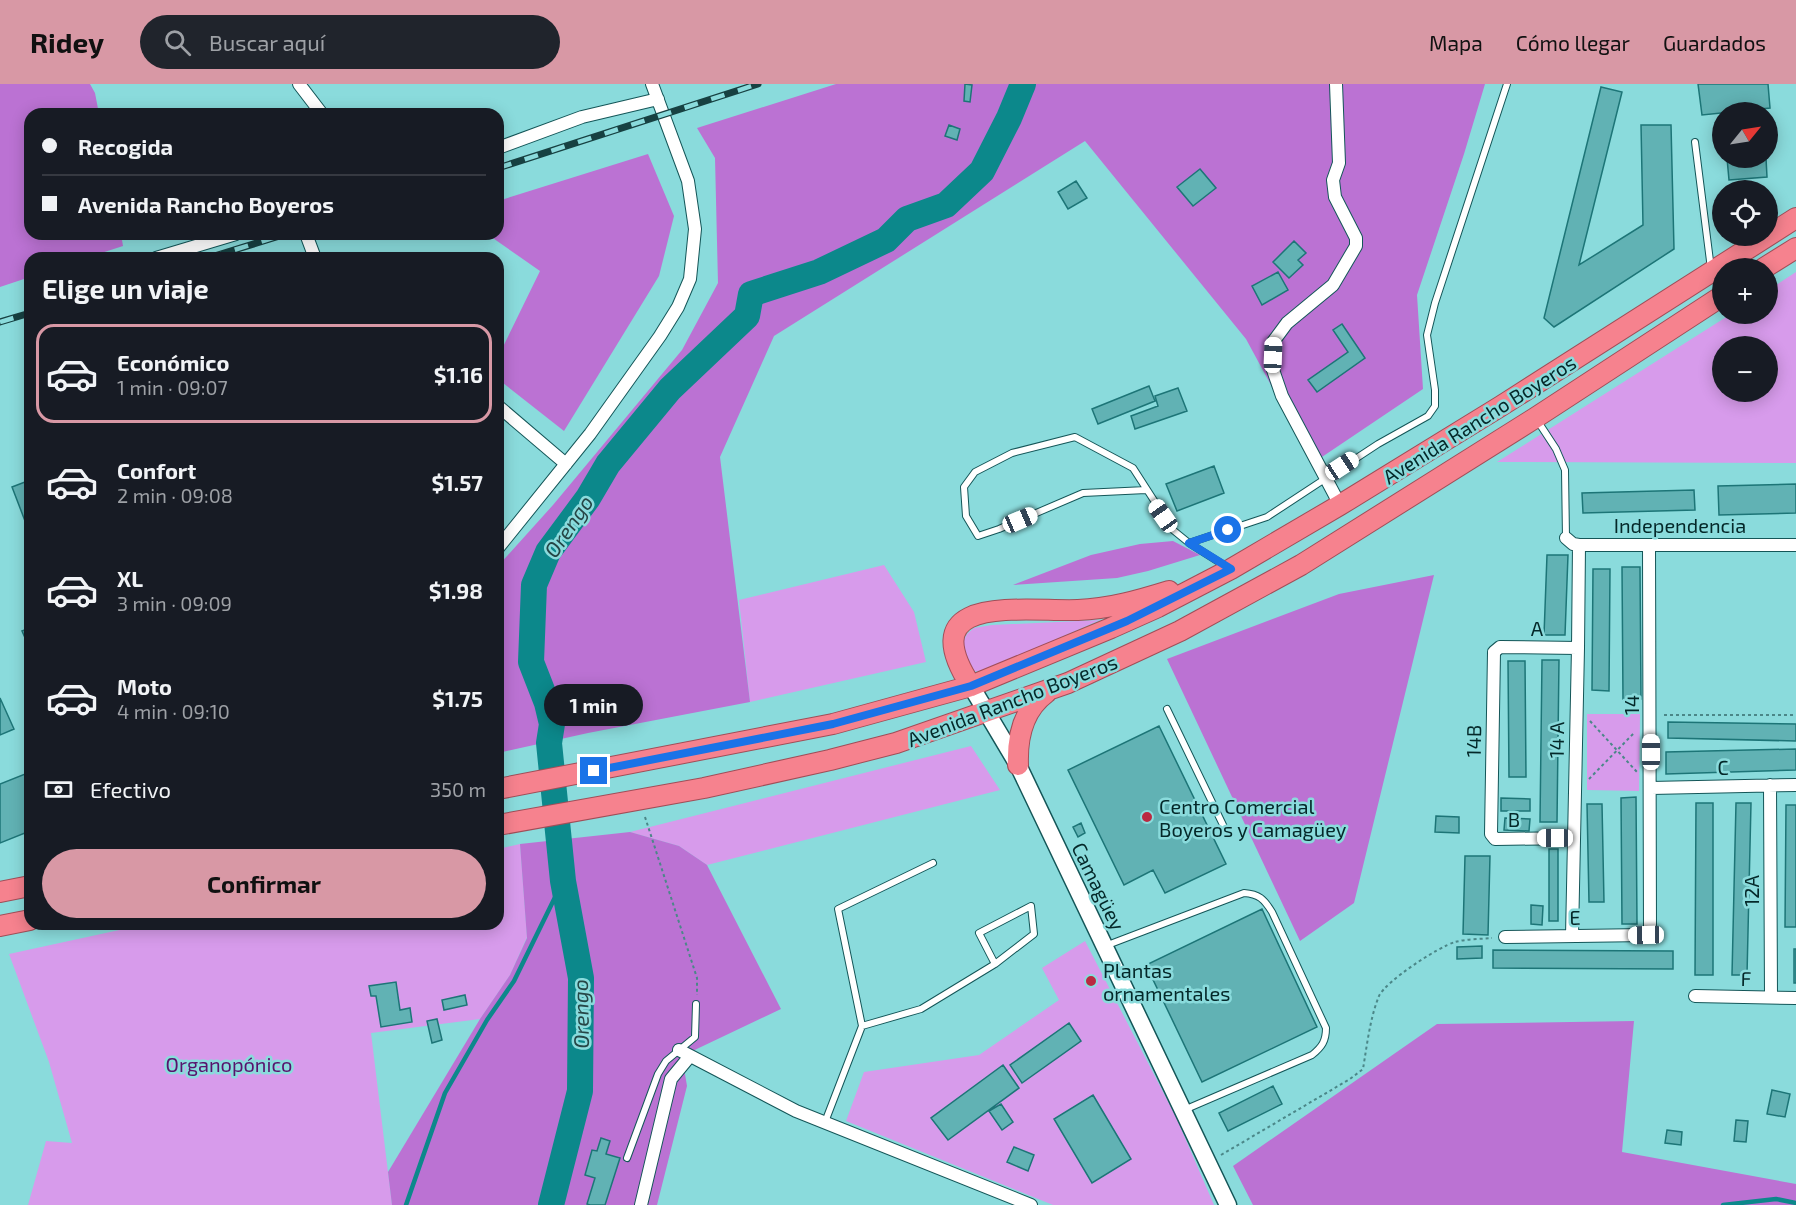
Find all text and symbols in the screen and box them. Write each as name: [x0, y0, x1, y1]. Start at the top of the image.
search box: [140, 15, 560, 69]
text: Ridey: [30, 25, 104, 59]
icon: search: [161, 26, 194, 59]
text: Buscar aquí: [209, 29, 325, 55]
text: Mapa: [1429, 30, 1483, 55]
text: Cómo llegar: [1516, 30, 1630, 55]
text: Guardados: [1663, 30, 1766, 55]
north arrow: [1712, 102, 1778, 168]
map controls: [1712, 102, 1778, 402]
text: Recogida: [78, 133, 173, 159]
button: locate: [1712, 180, 1778, 246]
text: Avenida Rancho Boyeros: [78, 191, 334, 217]
button: +: [1712, 258, 1778, 324]
text: Elige un viaje: [42, 272, 209, 304]
button: −: [1712, 336, 1778, 402]
car: [1263, 337, 1283, 373]
icon: car: [45, 347, 99, 401]
text: Económico: [117, 349, 229, 375]
street label: Avenida Rancho Boyeros: [1378, 350, 1580, 488]
text: $1.16: [434, 361, 483, 387]
text: 1 min · 09:07: [117, 375, 228, 399]
car: [1322, 449, 1362, 483]
icon: car: [45, 455, 99, 509]
text: Confort: [117, 457, 196, 483]
text: $1.57: [432, 469, 483, 495]
text: 2 min · 09:08: [117, 483, 233, 507]
water label: Orengo: [538, 490, 598, 562]
car: [1145, 496, 1181, 536]
car: [1000, 505, 1040, 535]
street label: Independencia: [1614, 513, 1746, 537]
route start: [1214, 516, 1241, 543]
icon: car: [45, 563, 99, 617]
text: XL: [117, 565, 143, 591]
text: $1.98: [429, 577, 483, 603]
text: 3 min · 09:09: [117, 591, 232, 615]
street label: A: [1531, 616, 1544, 640]
street label: Avenida Rancho Boyeros: [904, 649, 1120, 751]
icon: car: [45, 671, 99, 725]
text: Moto: [117, 673, 172, 699]
callout: 1 min: [544, 684, 644, 726]
text: $1.75: [432, 685, 483, 711]
text: 1 min: [569, 693, 618, 717]
street label: 14: [1619, 695, 1643, 715]
text: 4 min · 09:10: [117, 699, 230, 723]
street label: 14 A: [1544, 721, 1568, 759]
street label: 14B: [1461, 724, 1485, 758]
car: [1642, 734, 1660, 770]
street label: C: [1717, 755, 1729, 779]
route end: [580, 757, 607, 784]
icon: cash: [42, 773, 75, 806]
text: Efectivo: [90, 776, 171, 802]
text: 350 m: [430, 777, 486, 801]
place label: Centro Comercial Boyeros y Camagüey: [1159, 794, 1347, 841]
street label: B: [1508, 807, 1520, 831]
marker: Centro Comercial Boyeros y Camagüey: [1140, 810, 1154, 824]
car: [1537, 829, 1573, 847]
street label: Camagüey: [1067, 838, 1131, 934]
button: Confirmar: [42, 849, 486, 918]
street label: 12A: [1739, 875, 1763, 907]
street label: E: [1569, 905, 1581, 929]
car: [1628, 926, 1664, 944]
place label: Plantas ornamentales: [1103, 958, 1230, 1005]
street label: F: [1740, 966, 1752, 990]
marker: Plantas ornamentales: [1084, 974, 1098, 988]
water label: Orengo: [567, 979, 593, 1049]
park label: Organopónico: [166, 1052, 292, 1076]

